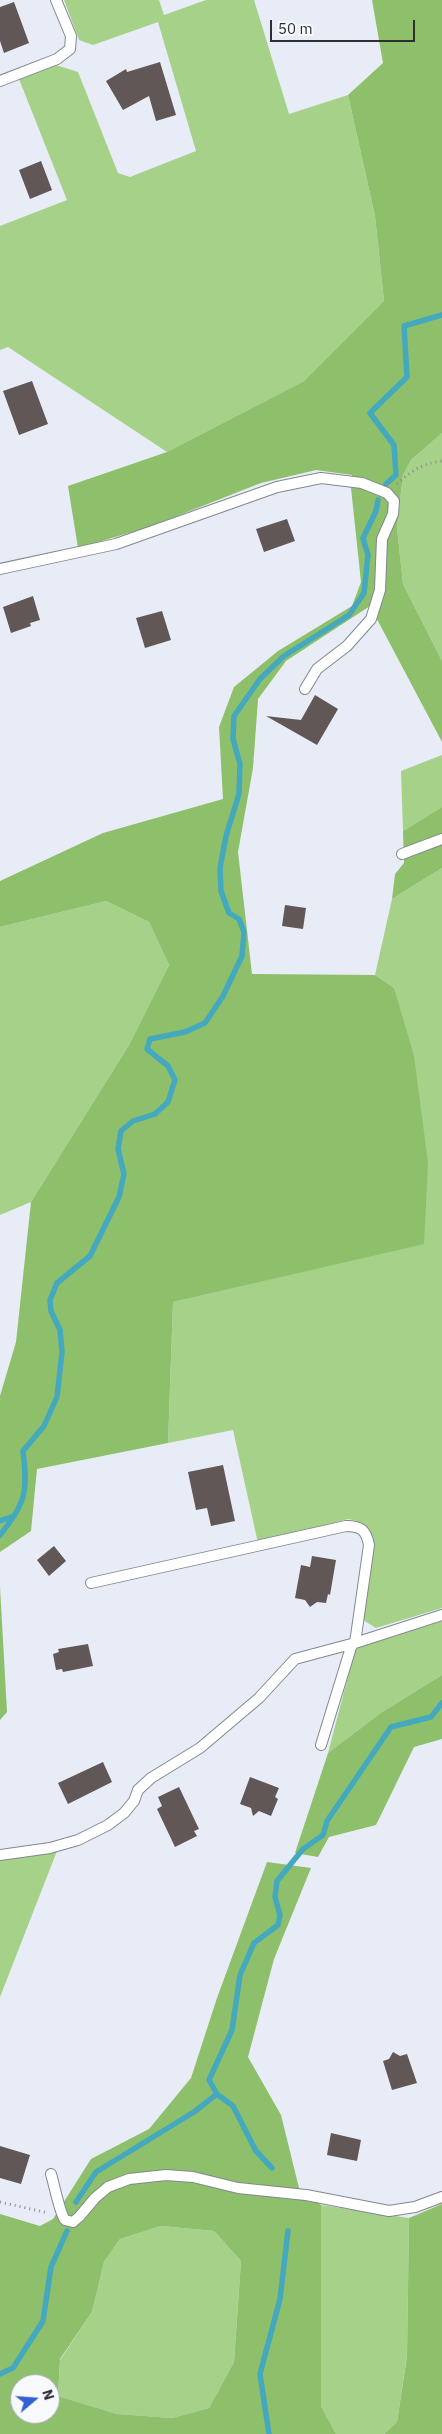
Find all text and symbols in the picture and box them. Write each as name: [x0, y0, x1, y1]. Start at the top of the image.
scale bar: [272, 10, 417, 42]
text: 50 m: [278, 19, 313, 38]
north arrow: [10, 2374, 60, 2424]
text: N: [38, 2387, 58, 2402]

